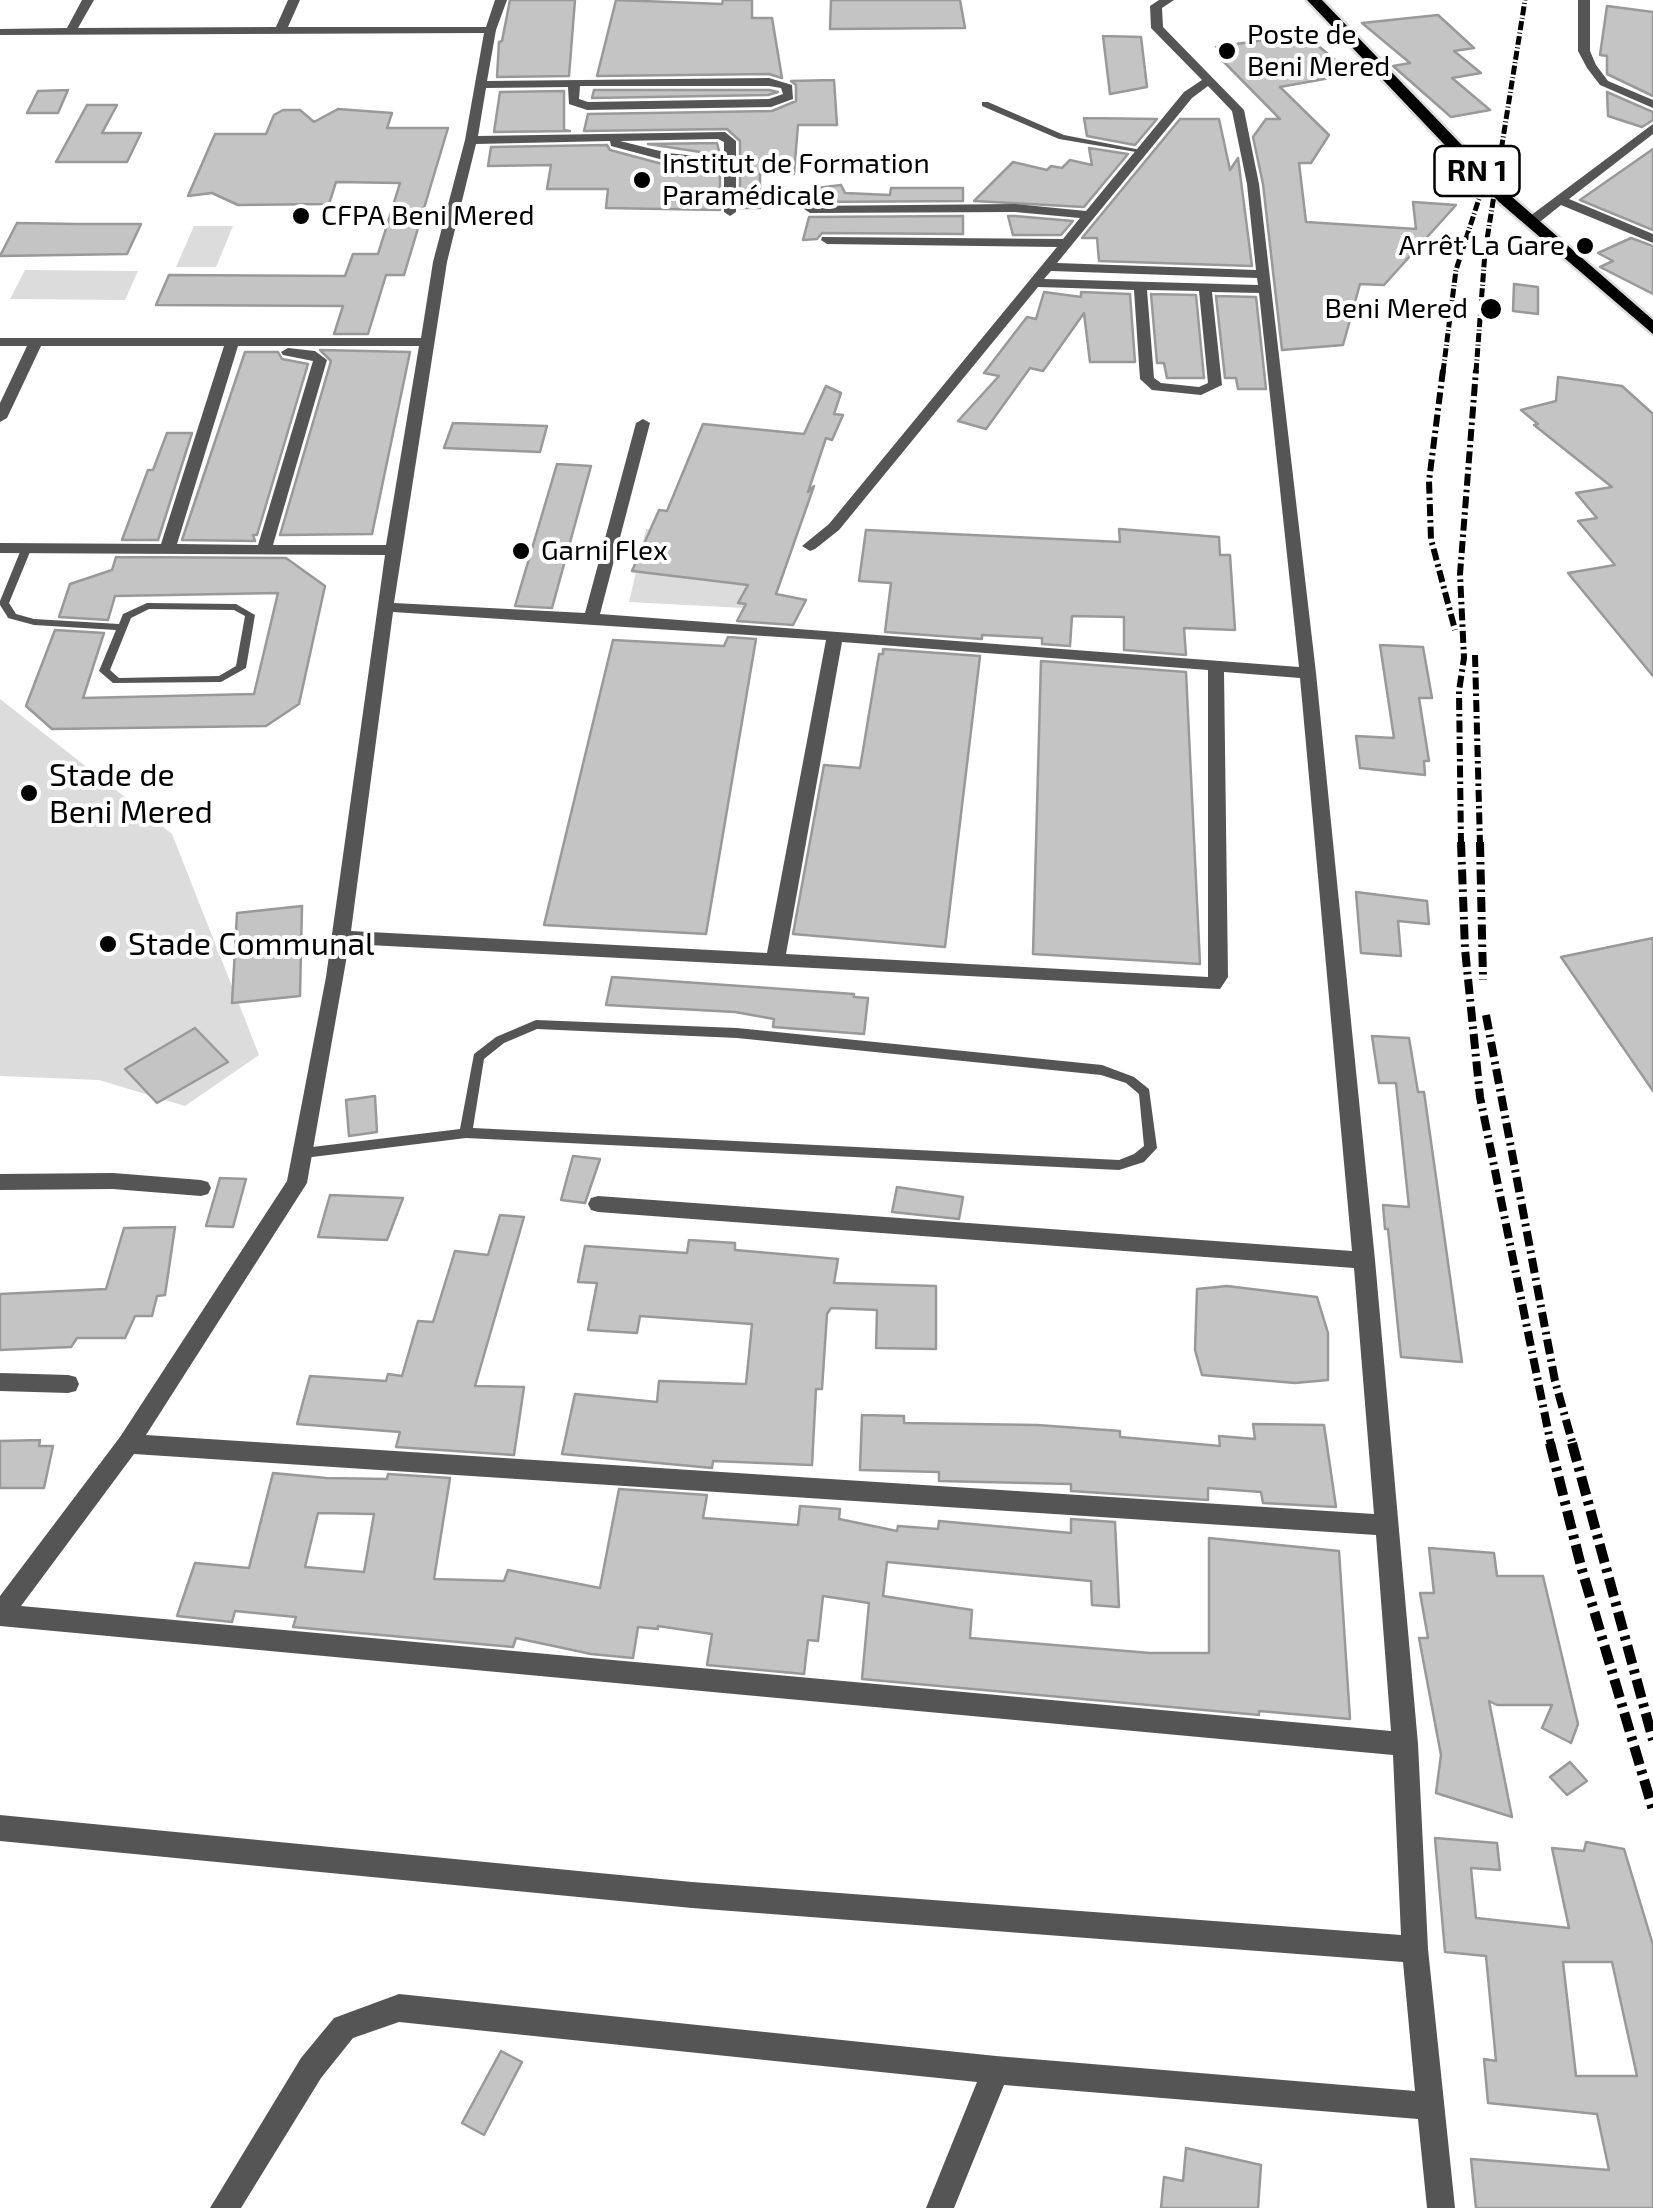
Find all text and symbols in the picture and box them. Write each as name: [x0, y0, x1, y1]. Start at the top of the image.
place label: Poste de Beni Mered: [1247, 18, 1390, 84]
marker: Poste de Beni Mered: [1216, 40, 1238, 62]
road number: RN 1: [1434, 146, 1520, 196]
place label: Institut de Formation Paramédicale: [662, 147, 930, 213]
marker: Institut de Formation Paramédicale: [631, 169, 653, 191]
place label: CFPA Beni Mered: [321, 199, 535, 233]
marker: CFPA Beni Mered: [290, 205, 312, 227]
place label: Arrêt La Gare: [1399, 229, 1565, 263]
marker: Arrêt La Gare: [1574, 235, 1596, 257]
place label: Beni Mered: [1325, 292, 1468, 326]
marker: Beni Mered: [1478, 296, 1504, 322]
place label: Garni Flex: [541, 534, 668, 568]
marker: Garni Flex: [510, 540, 532, 562]
place label: Stade de Beni Mered: [49, 756, 213, 831]
marker: Stade de Beni Mered: [18, 782, 40, 804]
place label: Stade Communal: [128, 925, 375, 963]
marker: Stade Communal: [97, 933, 119, 955]

